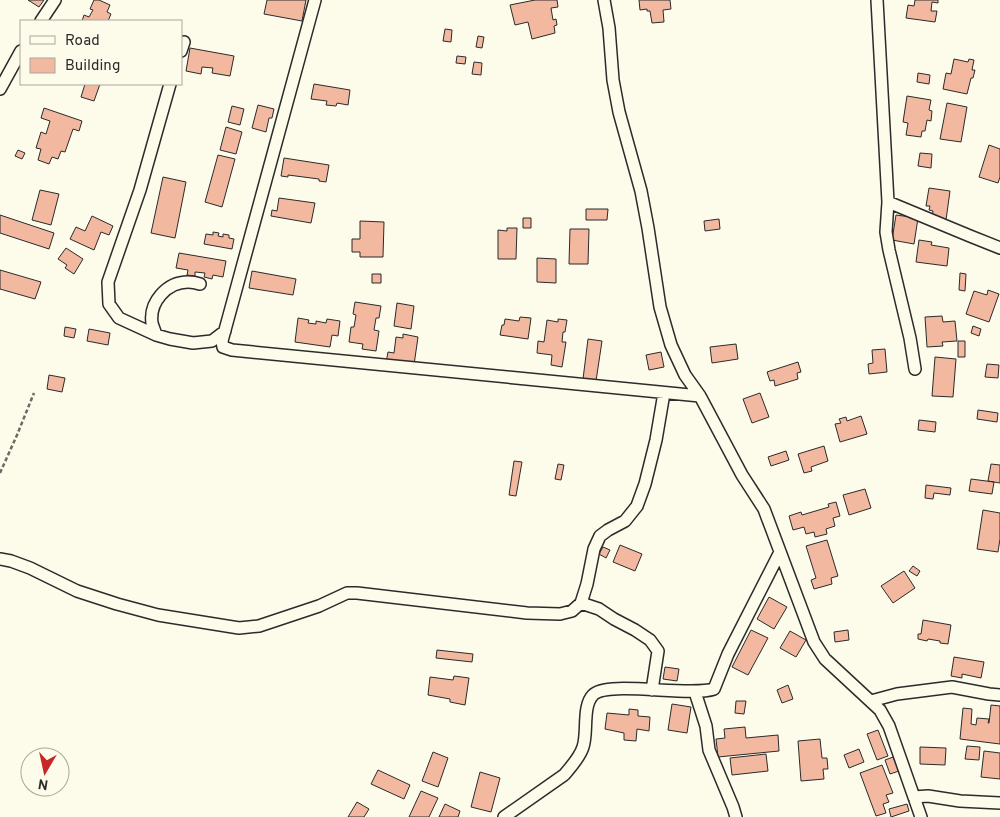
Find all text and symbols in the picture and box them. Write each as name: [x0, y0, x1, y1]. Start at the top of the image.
legend: [20, 20, 182, 85]
text: Road: [65, 32, 100, 51]
text: Building: [65, 57, 120, 76]
north arrow: [20, 747, 70, 797]
text: N: [37, 774, 50, 793]

